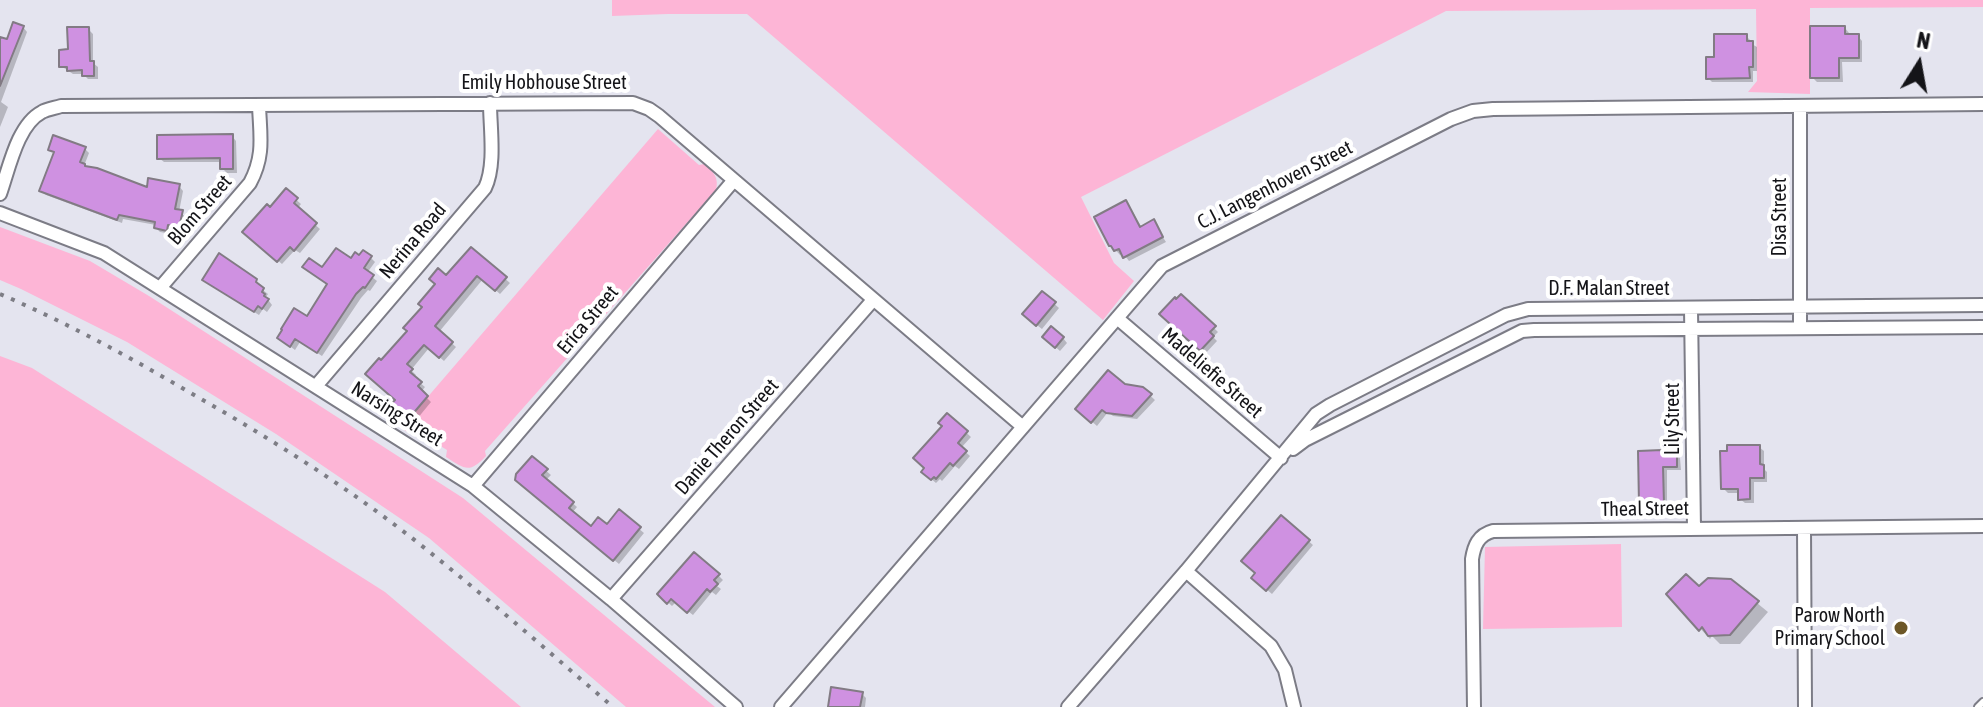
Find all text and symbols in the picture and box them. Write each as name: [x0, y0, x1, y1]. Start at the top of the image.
north arrow: [1879, 24, 1959, 104]
text: N: [1915, 26, 1932, 54]
street label: Emily Hobhouse Street: [461, 71, 627, 95]
street label: C.J. Langenhoven Street: [1193, 136, 1357, 234]
street label: Blom Street: [163, 170, 237, 250]
street label: Disa Street: [1768, 178, 1792, 256]
street label: Nerina Road: [374, 198, 452, 284]
street label: D.F. Malan Street: [1548, 277, 1670, 301]
street label: Erica Street: [552, 281, 624, 359]
street label: Madeliefie Street: [1157, 323, 1267, 423]
street label: Danie Theron Street: [670, 374, 784, 500]
street label: Narsing Street: [347, 376, 447, 452]
street label: Lily Street: [1661, 383, 1685, 455]
street label: Theal Street: [1601, 496, 1689, 522]
place label: Parow North Primary School: [1775, 604, 1885, 651]
marker: Parow North Primary School: [1892, 619, 1910, 637]

